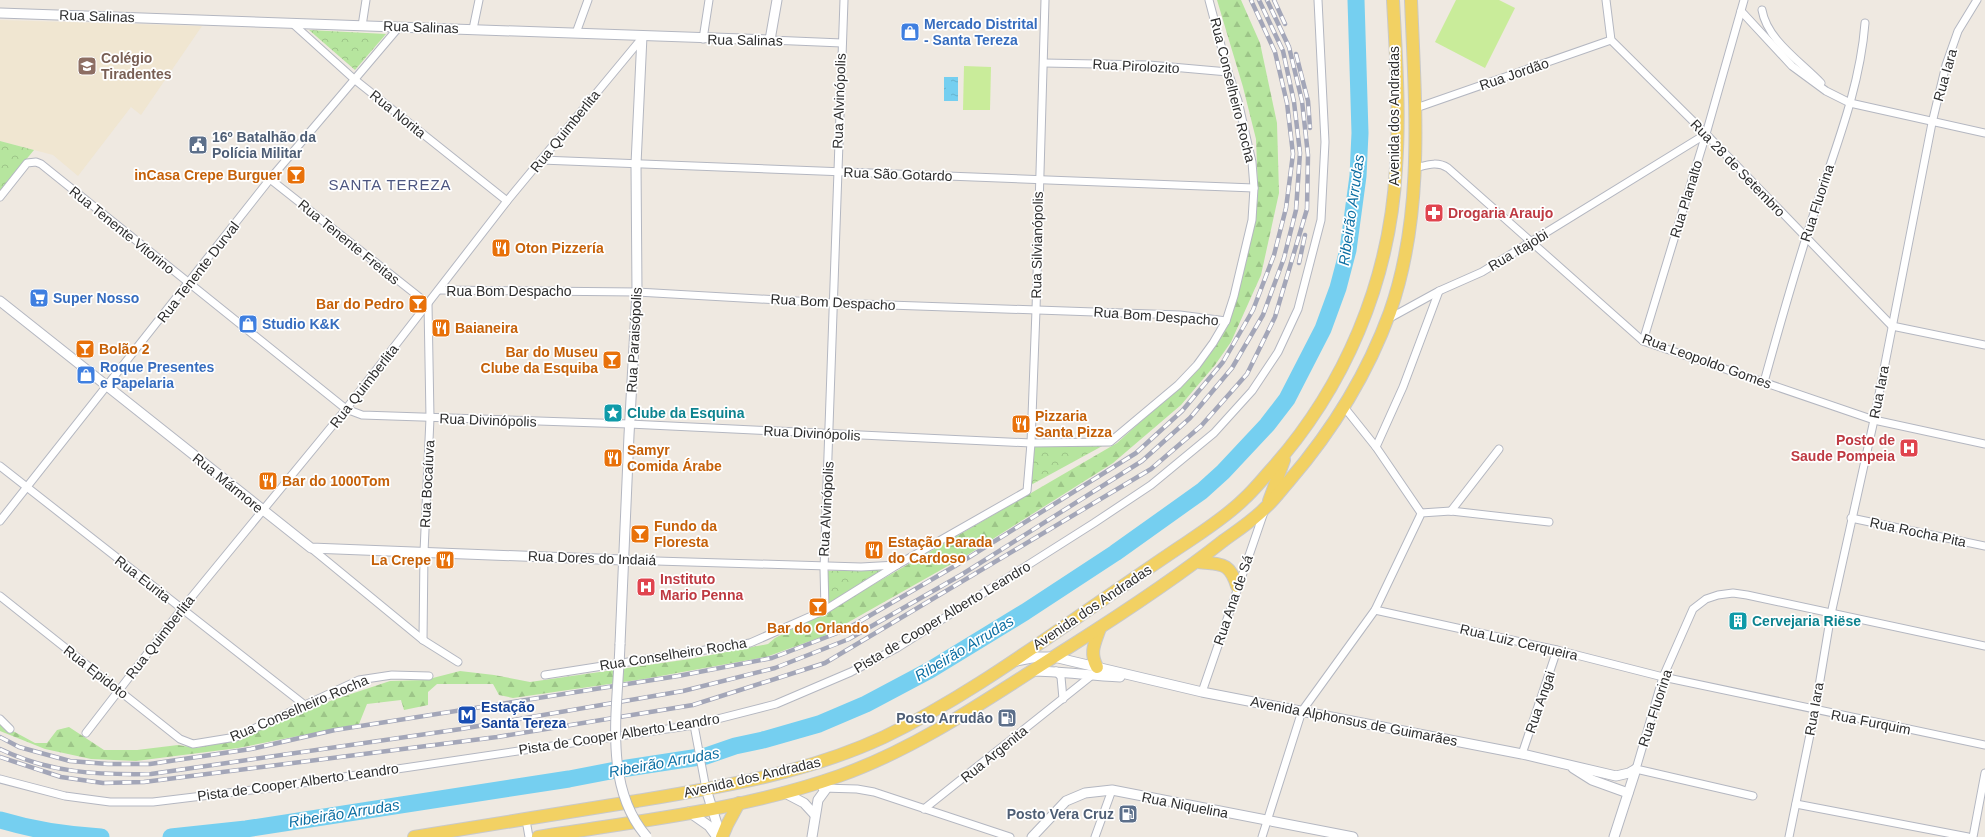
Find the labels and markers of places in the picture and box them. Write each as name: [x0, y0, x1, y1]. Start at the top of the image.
place label: Mercado Distrital - Santa Tereza: [924, 16, 1038, 48]
shop icon: Mercado Distrital - Santa Tereza: [899, 21, 921, 43]
place label: Colégio Tiradentes: [101, 50, 172, 82]
school or university icon: Colégio Tiradentes: [76, 55, 98, 77]
place label: 16º Batalhão da Polícia Militar: [212, 129, 316, 161]
public building icon: 16º Batalhão da Polícia Militar: [187, 134, 209, 156]
bar icon: inCasa Crepe Burguer: [285, 164, 307, 186]
place label: inCasa Crepe Burguer: [134, 167, 283, 183]
pharmacy icon: Drogaria Araujo: [1423, 202, 1445, 224]
place label: Drogaria Araujo: [1448, 205, 1553, 221]
restaurant icon: Oton Pizzería: [490, 237, 512, 259]
place label: Oton Pizzería: [515, 240, 604, 256]
supermarket icon: Super Nosso: [28, 287, 50, 309]
place label: Super Nosso: [53, 290, 139, 306]
bar icon: Bar do Pedro: [407, 293, 429, 315]
place label: Bar do Pedro: [316, 296, 404, 312]
shop icon: Studio K&K: [237, 313, 259, 335]
place label: Studio K&K: [262, 316, 340, 332]
restaurant icon: Baianeira: [430, 317, 452, 339]
place label: Baianeira: [455, 320, 518, 336]
bar icon: Bolão 2: [74, 338, 96, 360]
place label: Bolão 2: [99, 341, 150, 357]
place label: Bar do Museu Clube da Esquiba: [481, 344, 598, 376]
bar icon: Bar do Museu Clube da Esquiba: [601, 349, 623, 371]
place label: Roque Presentes e Papelaria: [100, 359, 215, 391]
shop icon: Roque Presentes e Papelaria: [75, 364, 97, 386]
place icon: Clube da Esquina: [602, 402, 624, 424]
place label: Clube da Esquina: [627, 405, 745, 421]
place label: Pizzaria Santa Pizza: [1035, 408, 1112, 440]
restaurant icon: Pizzaria Santa Pizza: [1010, 413, 1032, 435]
place label: Posto de Saude Pompeia: [1791, 432, 1895, 464]
hospital icon: Posto de Saude Pompeia: [1898, 437, 1920, 459]
place label: Samyr Comida Árabe: [627, 442, 722, 474]
restaurant icon: Samyr Comida Árabe: [602, 447, 624, 469]
restaurant icon: Bar do 1000Tom: [257, 470, 279, 492]
place label: Bar do 1000Tom: [282, 473, 390, 489]
place label: Fundo da Floresta: [654, 518, 717, 550]
bar icon: Fundo da Floresta: [629, 523, 651, 545]
place label: Estação Parada do Cardoso: [888, 534, 992, 566]
restaurant icon: Estação Parada do Cardoso: [863, 539, 885, 561]
restaurant icon: La Crepe: [434, 549, 456, 571]
place label: La Crepe: [371, 552, 431, 568]
place label: Instituto Mario Penna: [660, 571, 743, 603]
hospital icon: Instituto Mario Penna: [635, 576, 657, 598]
bar icon: Bar do Orlando: [807, 596, 829, 618]
building icon: Cervejaria Riëse: [1727, 610, 1749, 632]
place label: Cervejaria Riëse: [1752, 613, 1861, 629]
place label: Bar do Orlando: [767, 620, 869, 636]
place label: Estação Santa Tereza: [481, 699, 567, 731]
metro station icon: Estação Santa Tereza: [456, 704, 478, 726]
fuel station icon: Posto Arrudâo: [996, 707, 1018, 729]
place label: Posto Arrudâo: [896, 710, 993, 726]
fuel station icon: Posto Vera Cruz: [1117, 803, 1139, 825]
place label: Posto Vera Cruz: [1007, 806, 1114, 822]

